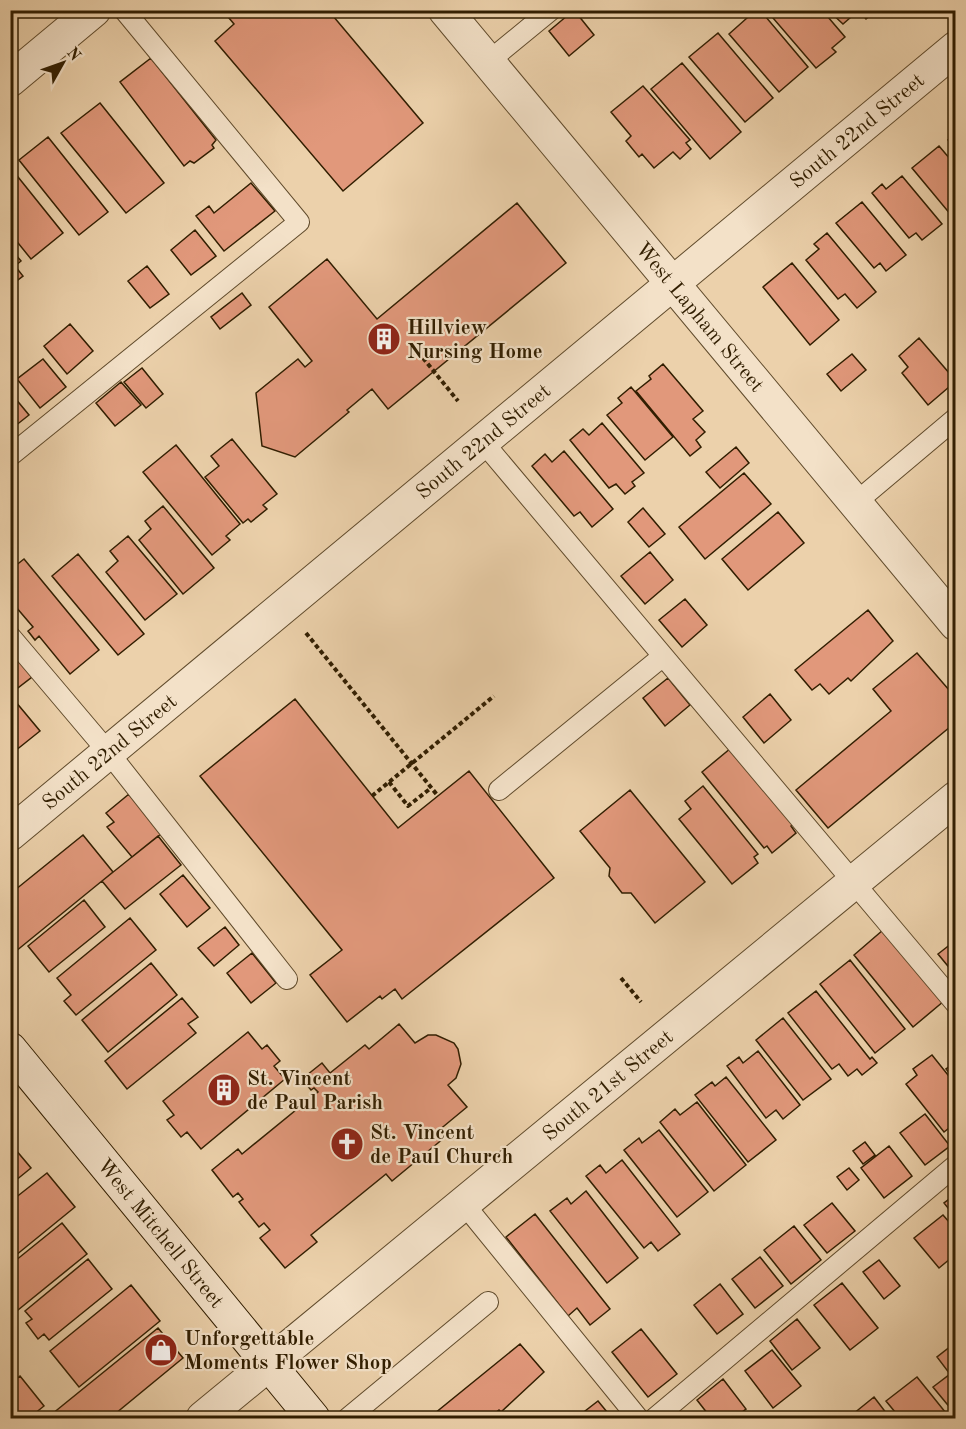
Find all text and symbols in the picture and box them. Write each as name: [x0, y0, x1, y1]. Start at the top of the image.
north arrow: [33, 33, 93, 93]
text: N: [63, 45, 84, 65]
street label: South 22nd Street: [787, 70, 929, 193]
street label: West Lapham Street: [631, 239, 767, 397]
place label: Hillview Nursing Home: [407, 318, 543, 363]
building icon: Hillview Nursing Home: [366, 321, 402, 357]
street label: South 22nd Street: [413, 380, 555, 504]
street label: South 22nd Street: [39, 691, 181, 814]
street label: South 21st Street: [539, 1027, 678, 1146]
place label: St. Vincent de Paul Parish: [247, 1069, 383, 1114]
building icon: St. Vincent de Paul Parish: [206, 1072, 242, 1108]
place label: St. Vincent de Paul Church: [370, 1123, 514, 1168]
church icon: St. Vincent de Paul Church: [329, 1126, 365, 1162]
street label: West Mitchell Street: [93, 1155, 227, 1313]
place label: Unforgettable Moments Flower Shop: [184, 1329, 392, 1374]
shop icon: Unforgettable Moments Flower Shop: [143, 1332, 179, 1368]

